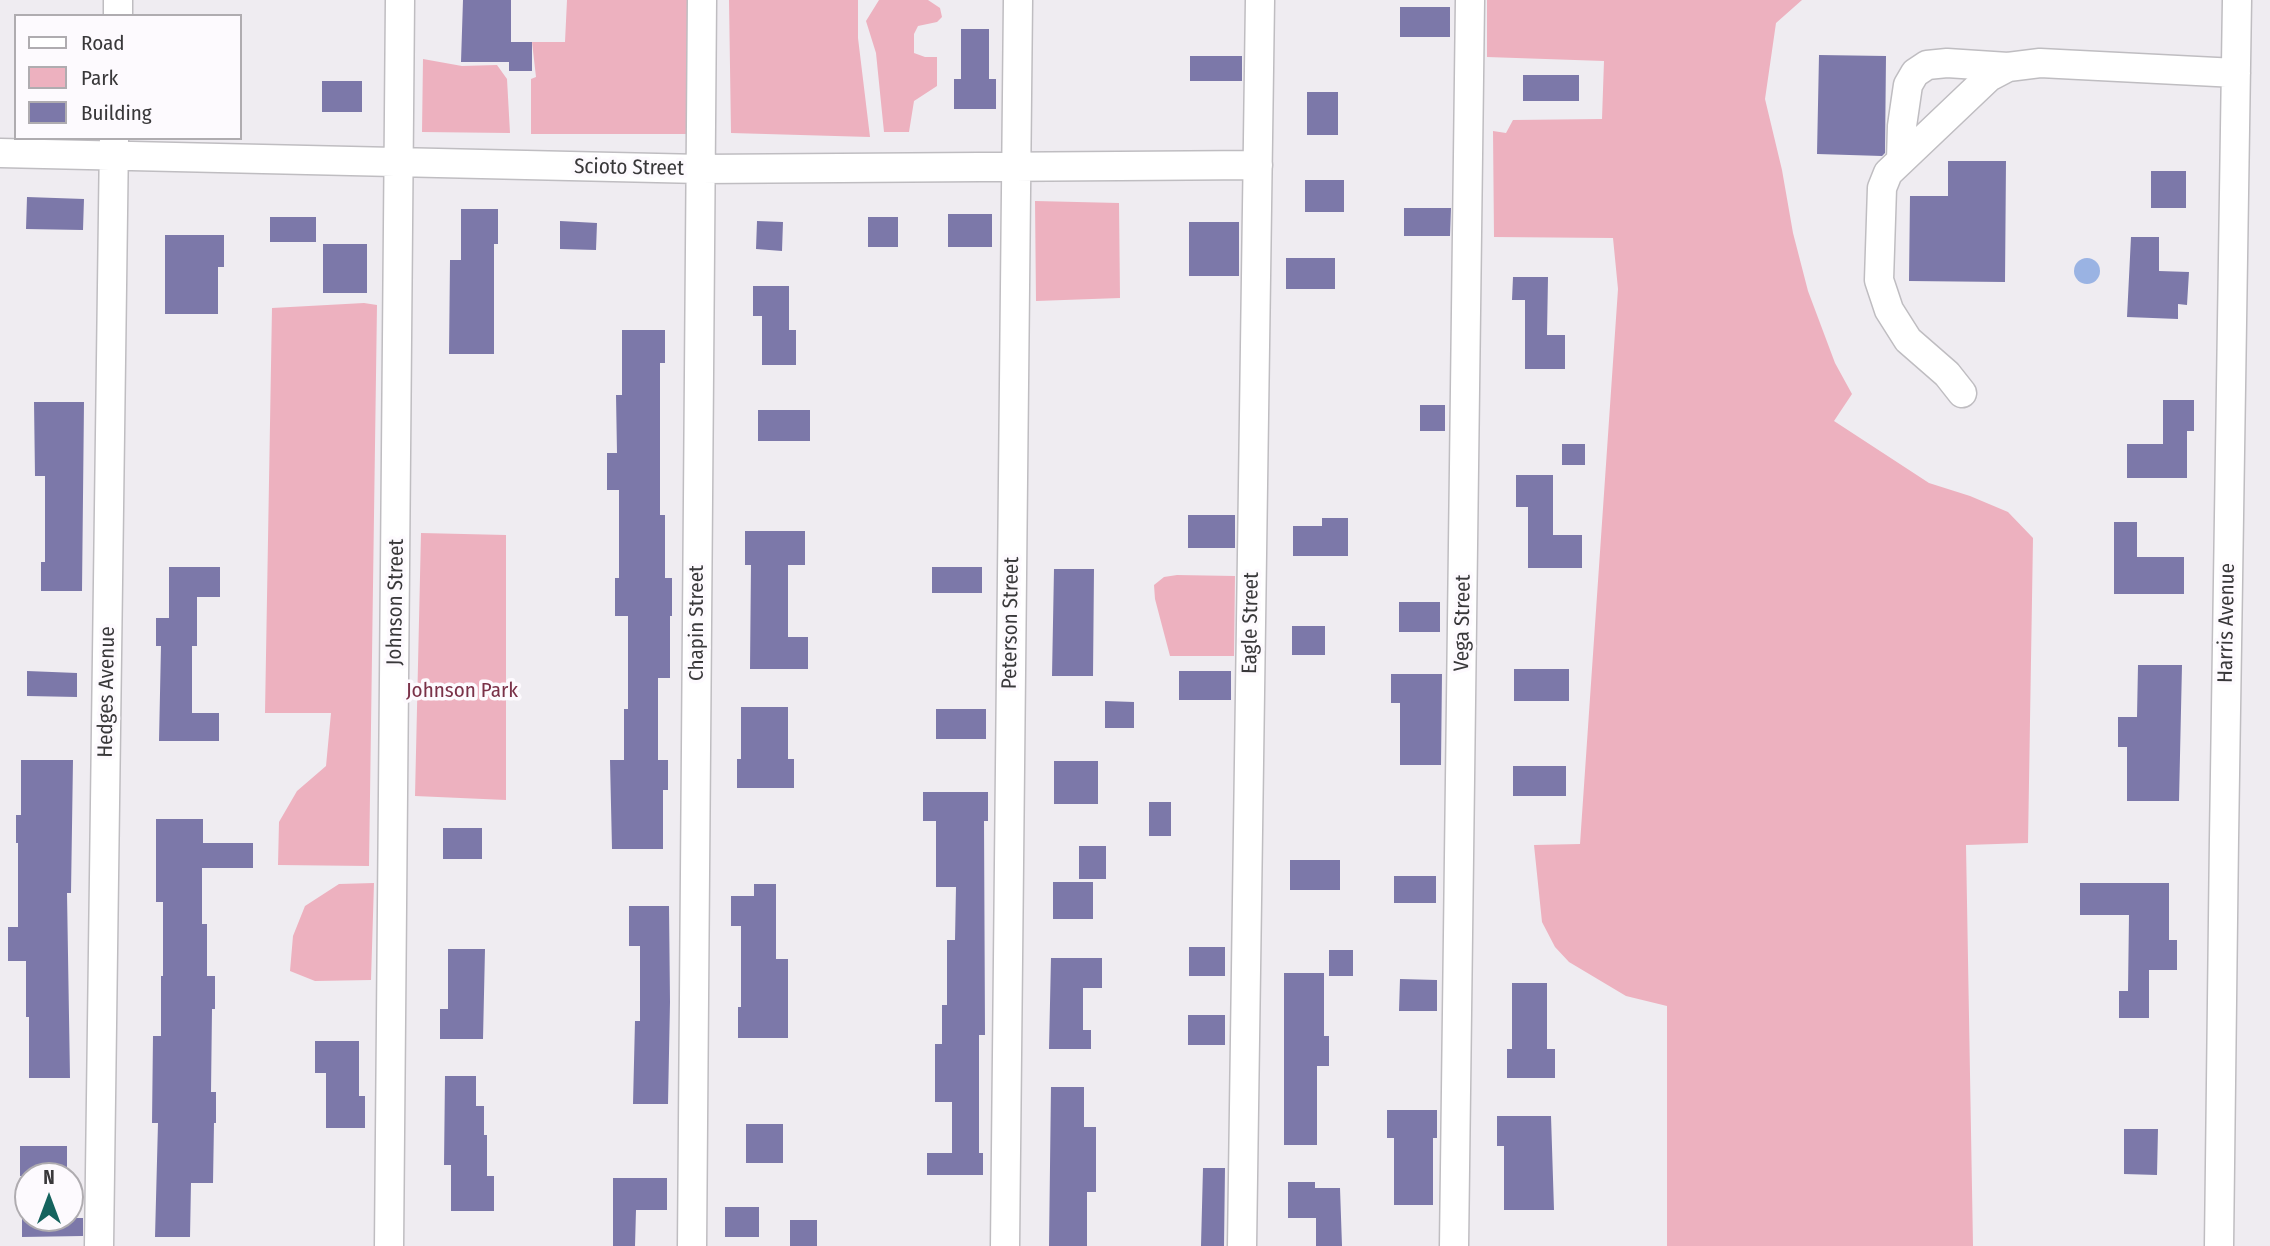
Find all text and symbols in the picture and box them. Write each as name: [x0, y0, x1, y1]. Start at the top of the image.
legend: [14, 14, 242, 140]
text: Road: [81, 30, 125, 56]
text: Park: [81, 65, 118, 91]
text: Building: [81, 100, 152, 126]
street label: Scioto Street: [574, 154, 684, 182]
street label: Johnson Street: [382, 539, 410, 665]
street label: Peterson Street: [997, 557, 1025, 689]
street label: Harris Avenue: [2213, 563, 2241, 683]
street label: Chapin Street: [684, 565, 710, 681]
street label: Eagle Street: [1238, 572, 1264, 674]
street label: Vega Street: [1450, 574, 1476, 672]
street label: Hedges Avenue: [93, 626, 121, 758]
park label: Johnson Park: [406, 678, 518, 704]
north arrow: [14, 1162, 84, 1232]
text: N: [43, 1166, 55, 1189]

